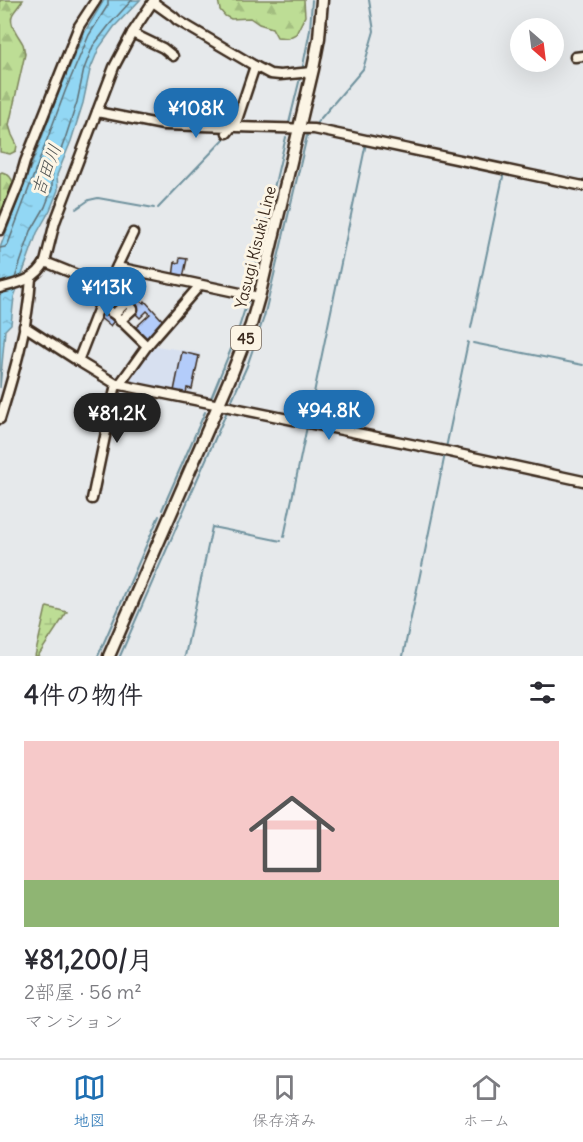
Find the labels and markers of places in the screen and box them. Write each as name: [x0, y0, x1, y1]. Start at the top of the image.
pin: ¥108K: [154, 88, 238, 139]
pin: ¥113K: [65, 267, 149, 318]
pin: ¥94.8K: [280, 390, 378, 441]
pin: ¥81.2K: [68, 393, 166, 444]

